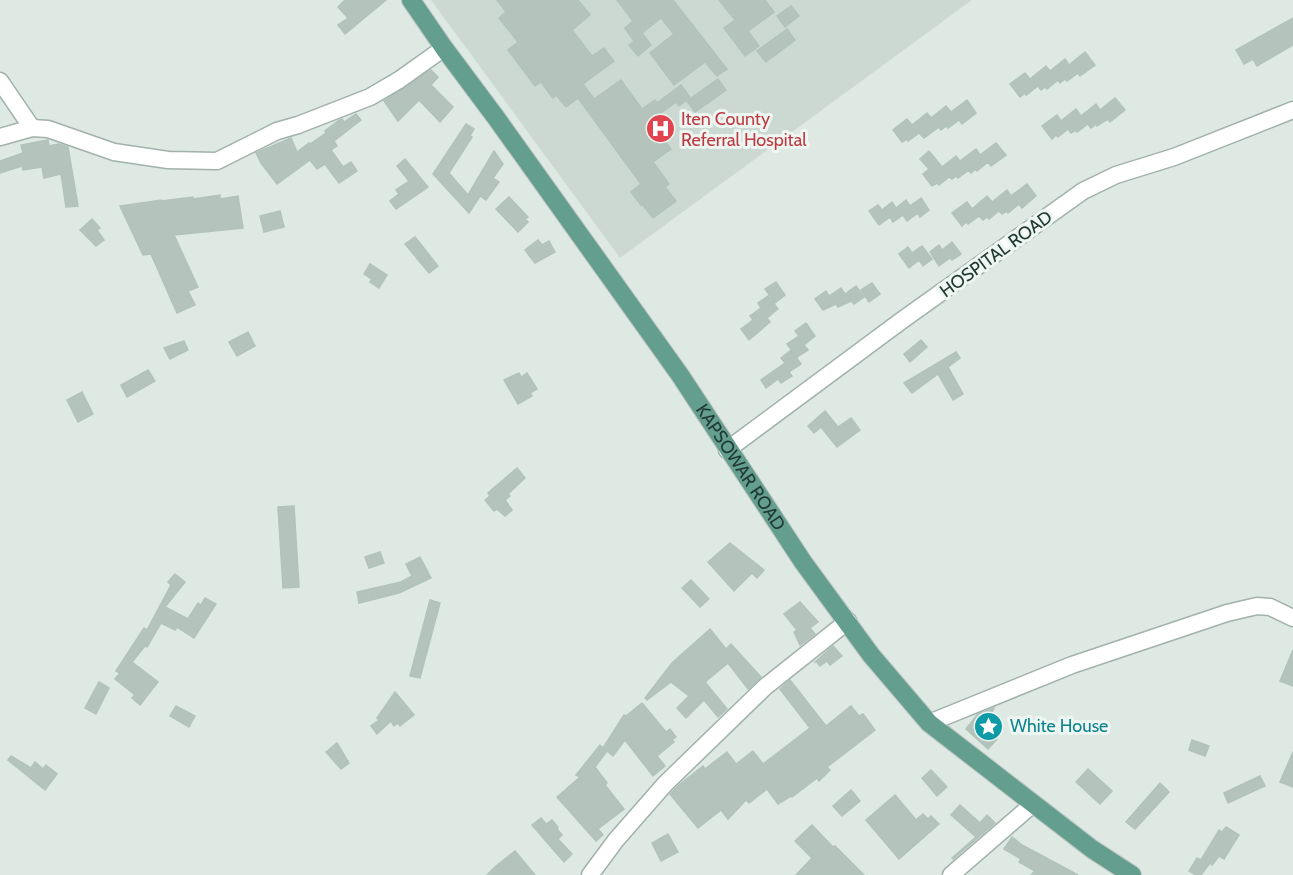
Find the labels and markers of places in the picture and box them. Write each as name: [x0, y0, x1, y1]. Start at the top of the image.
place label: Iten County Referral Hospital: [681, 108, 807, 151]
hospital icon: Iten County Referral Hospital: [644, 113, 676, 145]
place icon: White House: [973, 710, 1005, 742]
place label: White House: [1010, 715, 1108, 737]

